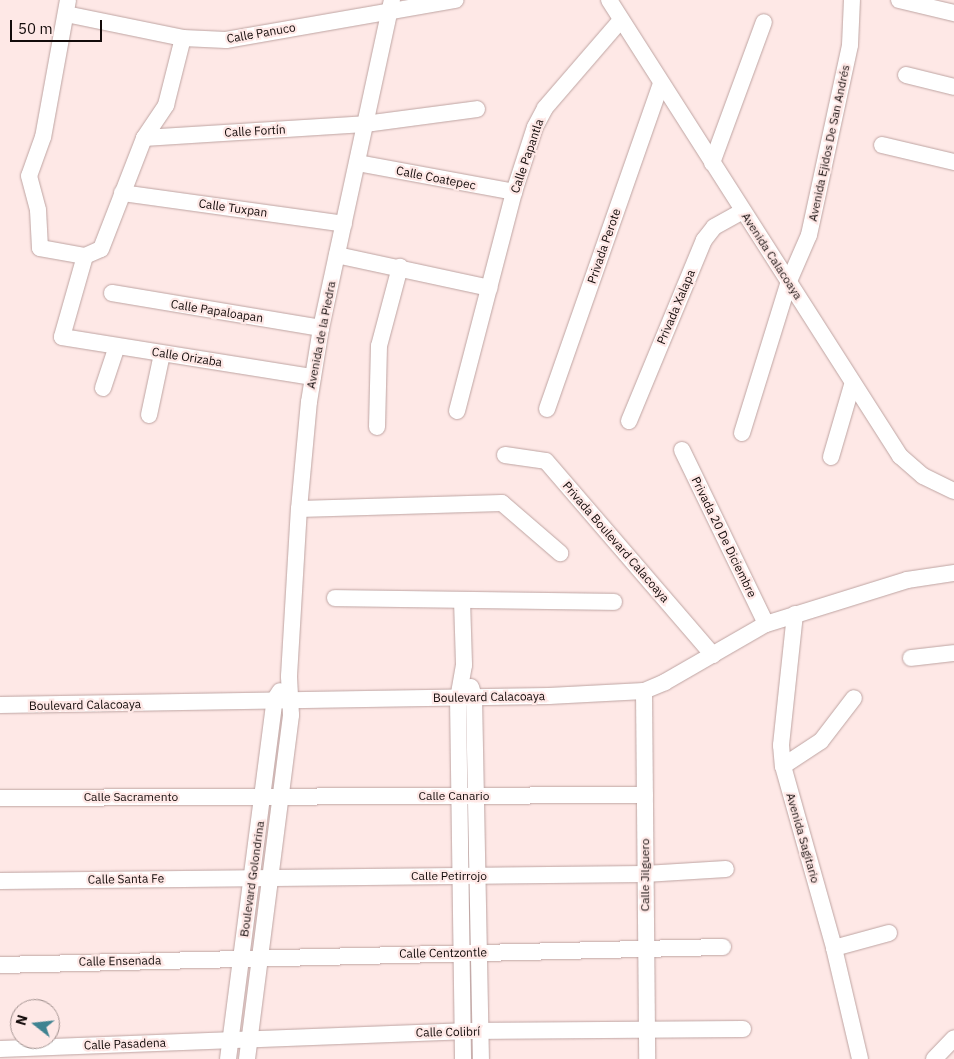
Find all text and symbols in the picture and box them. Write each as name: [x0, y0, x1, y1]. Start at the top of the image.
scale bar: [12, 10, 105, 42]
text: 50 m: [18, 19, 53, 38]
street label: Calle Panuco: [225, 20, 297, 46]
street label: Avenida Ejidos De San Andrés: [805, 63, 853, 223]
street label: Calle Papantla: [508, 117, 546, 195]
street label: Calle Fortín: [224, 122, 286, 140]
street label: Calle Coatepec: [395, 163, 477, 193]
street label: Calle Tuxpan: [198, 196, 268, 220]
street label: Privada Perote: [584, 207, 624, 285]
street label: Avenida Calacoaya: [739, 210, 805, 302]
street label: Privada Xalapa: [654, 268, 698, 346]
street label: Avenida de la Piedra: [304, 280, 338, 390]
street label: Calle Papaloapan: [170, 297, 264, 325]
street label: Calle Orizaba: [151, 344, 223, 370]
street label: Privada 20 De Diciembre: [688, 474, 760, 600]
street label: Privada Boulevard Calacoaya: [560, 479, 672, 605]
street label: Boulevard Calacoaya: [433, 689, 545, 705]
street label: Boulevard Calacoaya: [29, 697, 141, 713]
street label: Calle Canario: [419, 789, 489, 803]
street label: Calle Sacramento: [84, 790, 178, 804]
street label: Avenida Sagitario: [783, 791, 823, 885]
street label: Boulevard Golondrina: [237, 820, 267, 938]
street label: Calle Jilguero: [638, 839, 652, 911]
street label: Calle Petirrojo: [411, 869, 487, 883]
street label: Calle Santa Fe: [88, 871, 164, 887]
street label: Calle Centzontle: [399, 945, 487, 961]
street label: Calle Ensenada: [79, 953, 161, 969]
north arrow: [10, 999, 60, 1049]
text: N: [11, 1013, 32, 1028]
street label: Calle Colibrí: [416, 1024, 480, 1040]
street label: Calle Pasadena: [84, 1035, 166, 1053]

